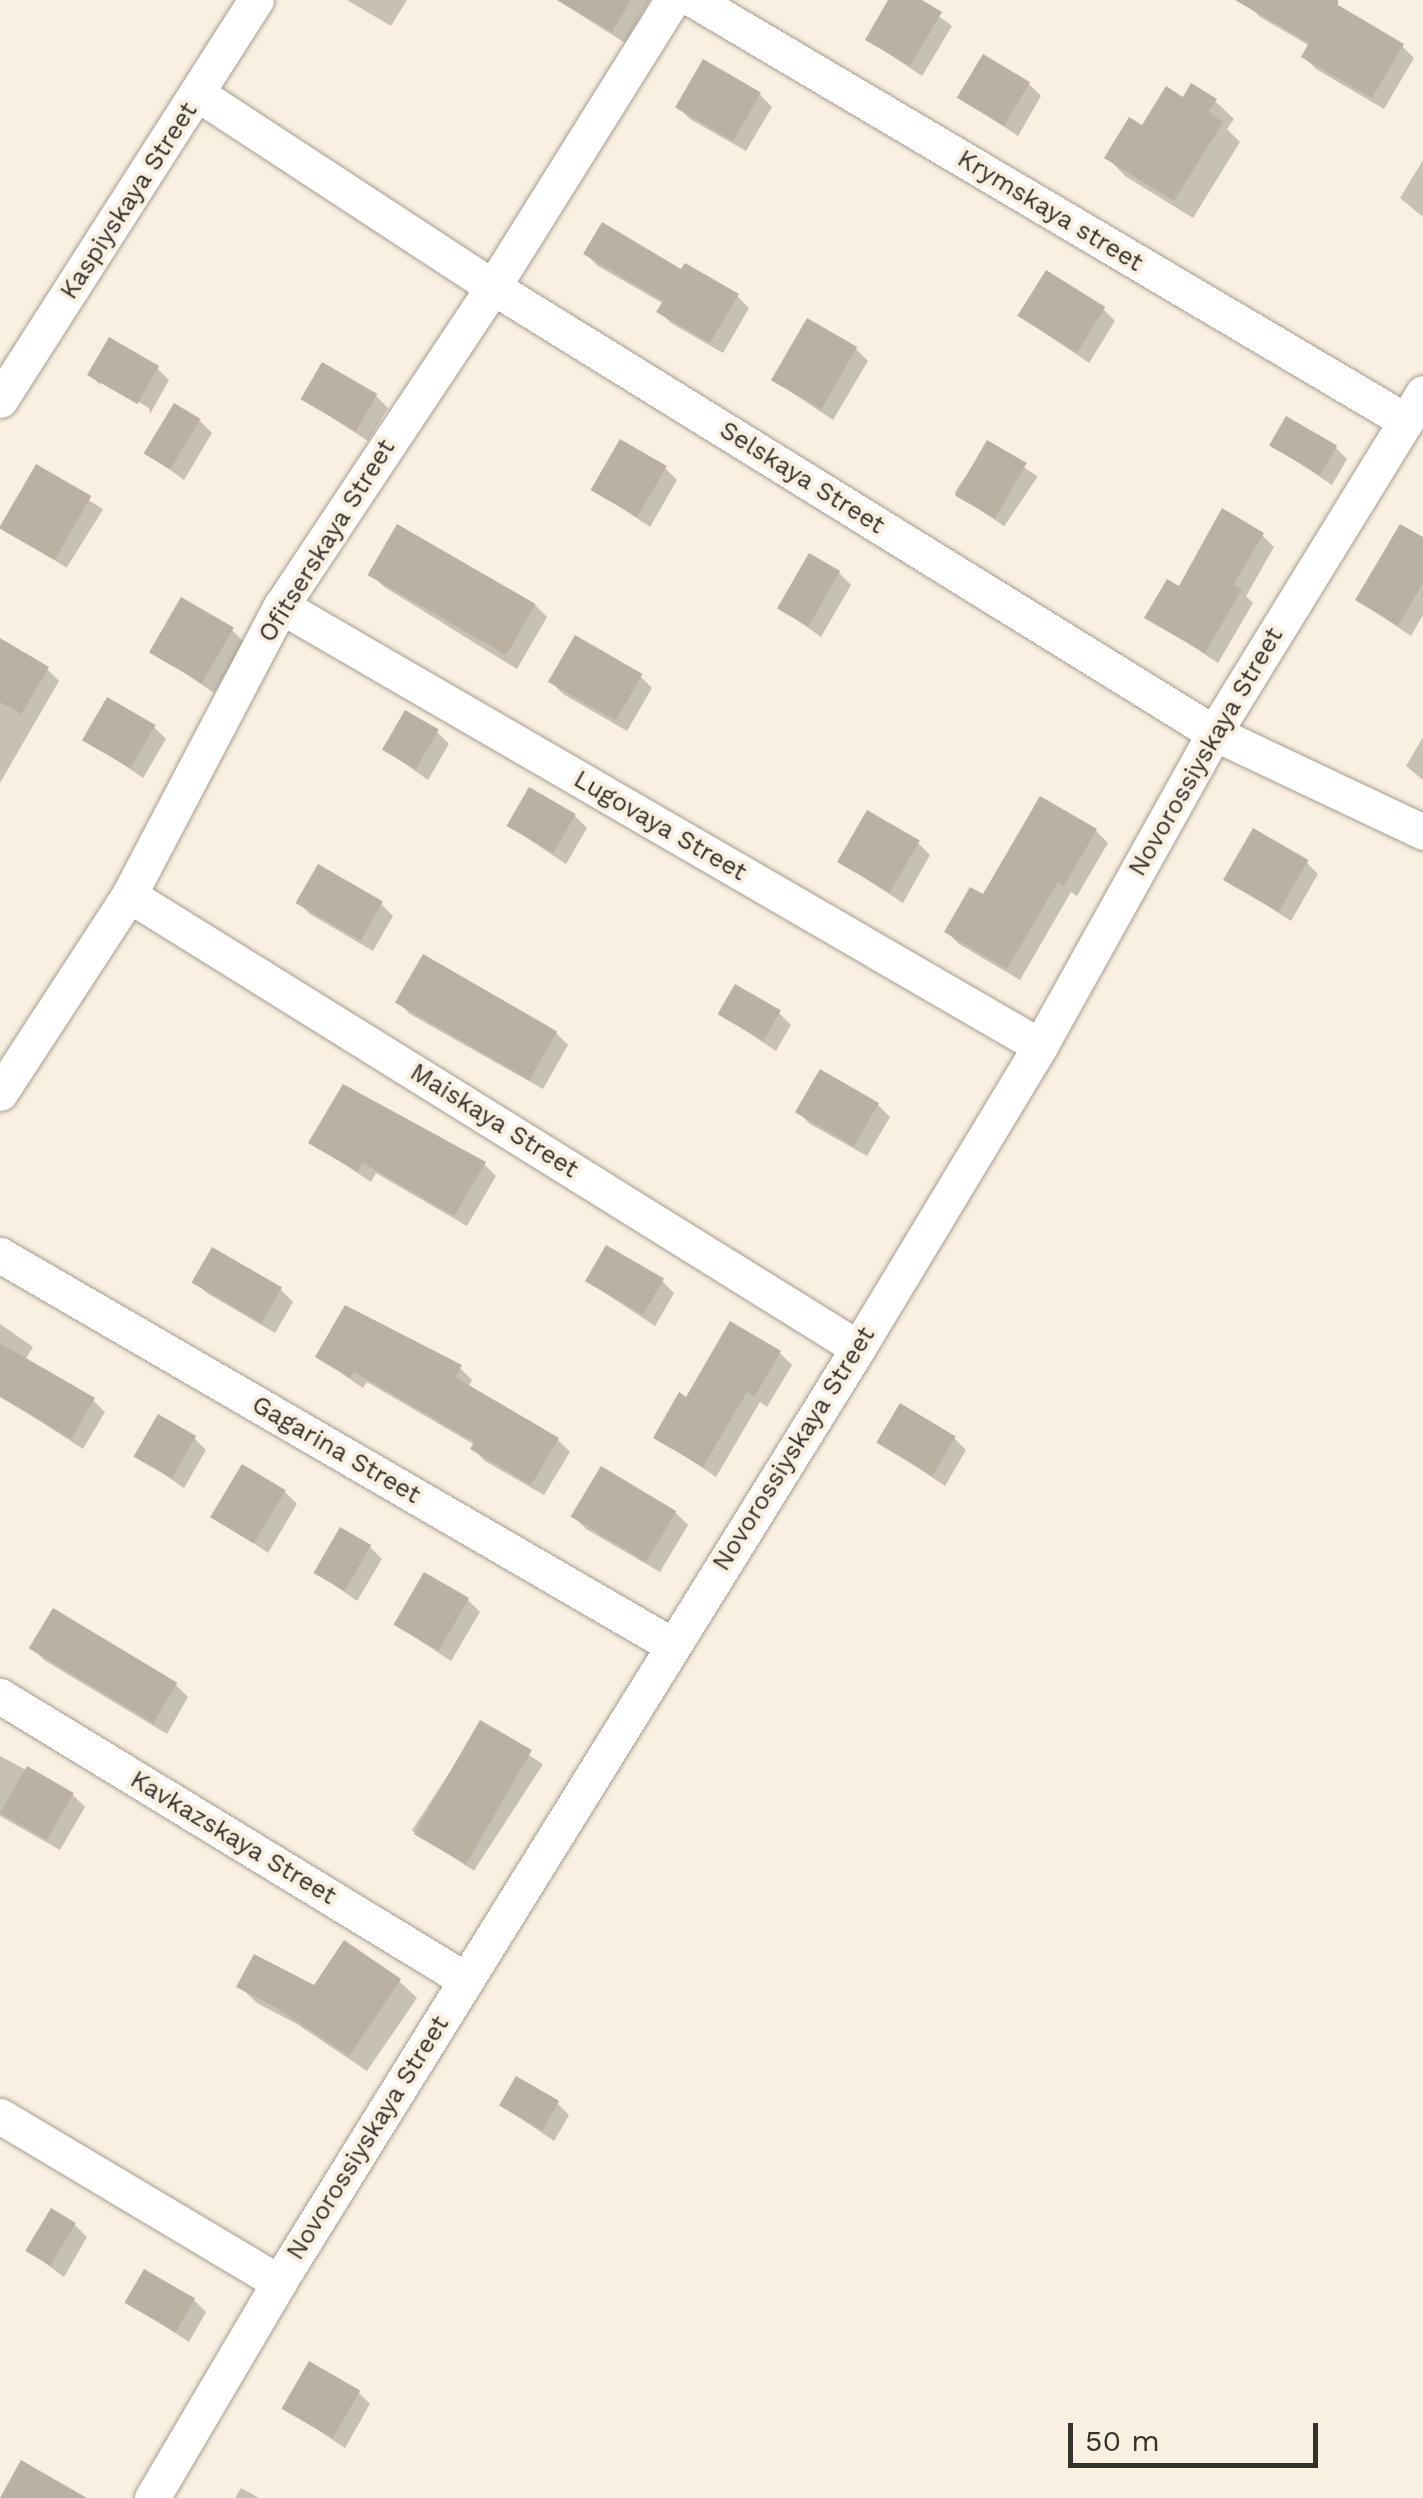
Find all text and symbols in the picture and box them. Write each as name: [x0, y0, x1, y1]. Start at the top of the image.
street label: Kaspiyskaya Street: [54, 97, 204, 305]
street label: Krymskaya street: [952, 144, 1148, 278]
street label: Selskaya Street: [714, 415, 890, 541]
street label: Ofitserskaya Street: [252, 434, 402, 648]
street label: Novorossiyskaya Street: [1122, 622, 1290, 882]
street label: Lugovaya Street: [568, 764, 752, 888]
street label: Maiskaya Street: [404, 1057, 584, 1185]
street label: Novorossiyskaya Street: [706, 1321, 882, 1577]
street label: Gagarina Street: [246, 1390, 426, 1510]
street label: Kavkazskaya Street: [124, 1765, 342, 1911]
street label: Novorossiyskaya Street: [280, 2010, 456, 2266]
scale bar: [1073, 2403, 1323, 2465]
text: 50 m: [1085, 2423, 1160, 2458]

